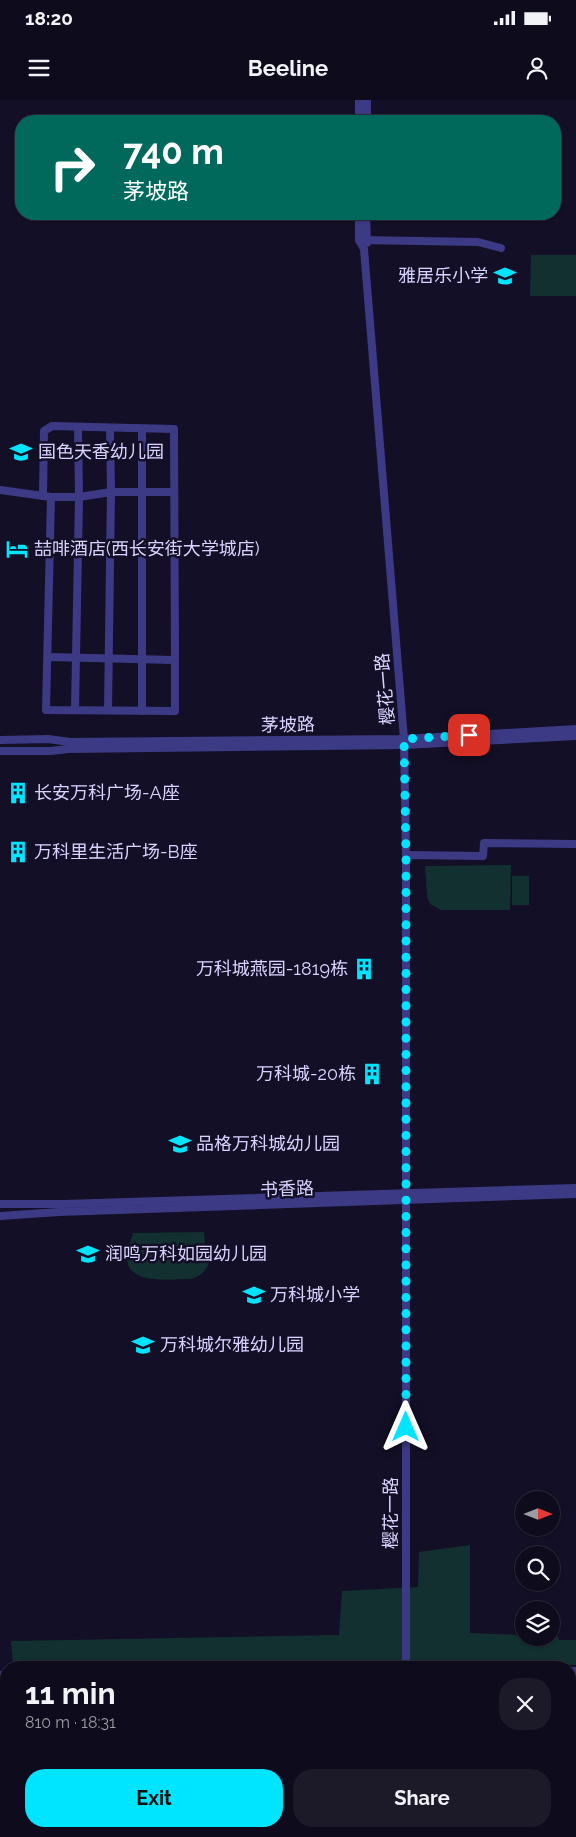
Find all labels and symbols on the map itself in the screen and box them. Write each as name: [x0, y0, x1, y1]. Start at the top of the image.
school or university icon: 雅居乐小学: [492, 263, 518, 289]
place label: 雅居乐小学: [398, 265, 488, 286]
school or university icon: 国色天香幼儿园: [8, 439, 34, 465]
place label: 国色天香幼儿园: [38, 441, 164, 462]
hotel icon: 喆啡酒店(西长安街大学城店): [4, 536, 30, 562]
place label: 喆啡酒店(西长安街大学城店): [34, 538, 260, 559]
street label: 樱花一路: [371, 652, 398, 726]
street label: 茅坡路: [261, 714, 315, 735]
pin: [448, 714, 490, 756]
building icon: 长安万科广场-A座: [5, 780, 31, 806]
place label: 长安万科广场-A座: [34, 782, 180, 803]
building icon: 万科里生活广场-B座: [5, 839, 31, 865]
place label: 万科里生活广场-B座: [34, 841, 198, 862]
building icon: 万科城燕园-1819栋: [351, 956, 377, 982]
place label: 万科城燕园-1819栋: [196, 958, 348, 979]
building icon: 万科城-20栋: [359, 1061, 385, 1087]
place label: 万科城-20栋: [256, 1063, 356, 1084]
school or university icon: 品格万科城幼儿园: [167, 1131, 193, 1157]
place label: 品格万科城幼儿园: [196, 1133, 340, 1154]
street label: 书香路: [260, 1177, 314, 1200]
school or university icon: 润鸣万科如园幼儿园: [75, 1241, 101, 1267]
place label: 润鸣万科如园幼儿园: [105, 1243, 267, 1264]
school or university icon: 万科城小学: [241, 1282, 267, 1308]
place label: 万科城小学: [270, 1284, 360, 1305]
school or university icon: 万科城尔雅幼儿园: [130, 1332, 156, 1358]
place label: 万科城尔雅幼儿园: [160, 1334, 304, 1355]
position arrow: [379, 1400, 431, 1452]
street label: 樱花一路: [380, 1477, 401, 1549]
north arrow: [515, 1491, 560, 1536]

